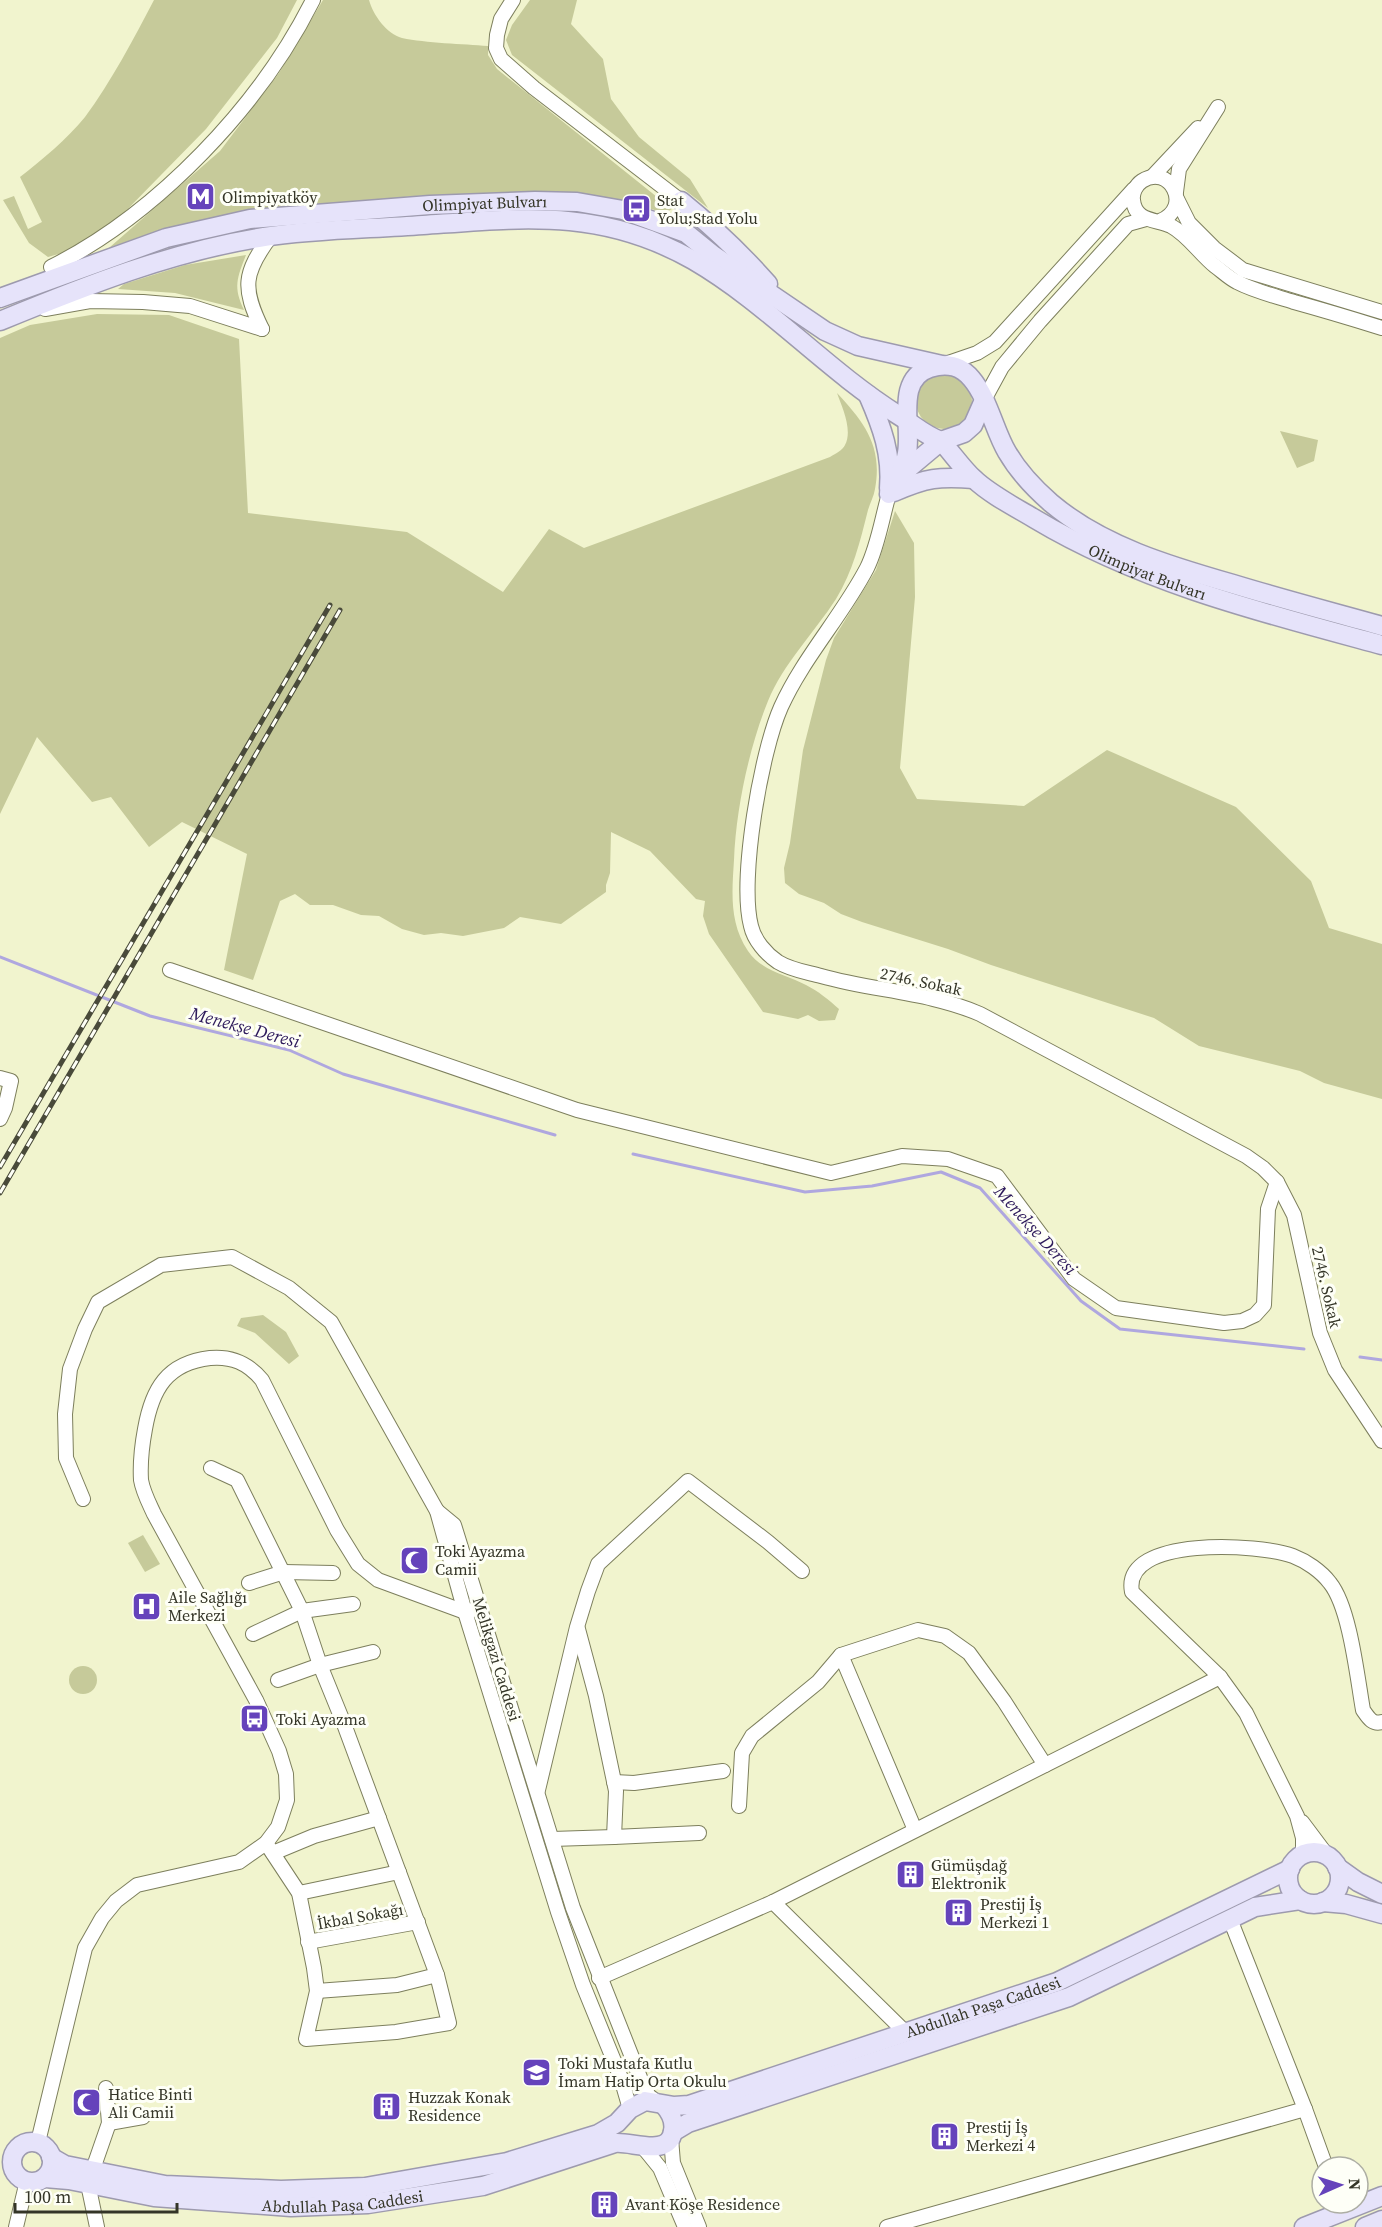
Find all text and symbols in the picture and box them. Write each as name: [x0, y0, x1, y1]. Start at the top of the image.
metro station icon: Olimpiyatköy: [185, 181, 217, 213]
place label: Olimpiyatköy: [222, 186, 318, 208]
place label: Stat Yolu;Stad Yolu: [657, 189, 758, 229]
street label: Olimpiyat Bulvarı: [421, 190, 548, 217]
bus stop icon: Stat Yolu;Stad Yolu: [620, 193, 652, 225]
street label: Olimpiyat Bulvarı: [1085, 538, 1209, 605]
street label: 2746. Sokak: [878, 962, 964, 1000]
water label: Menekşe Deresi: [186, 1000, 303, 1054]
water label: Menekşe Deresi: [988, 1179, 1083, 1281]
street label: 2746. Sokak: [1307, 1244, 1347, 1330]
place label: Toki Ayazma Camii: [435, 1540, 526, 1580]
mosque icon: Toki Ayazma Camii: [398, 1544, 430, 1576]
place label: Aile Sağlığı Merkezi: [168, 1586, 247, 1626]
hospital icon: Aile Sağlığı Merkezi: [131, 1590, 163, 1622]
street label: Melikgazi Caddesi: [468, 1594, 526, 1724]
bus stop icon: Toki Ayazma: [239, 1703, 271, 1735]
place label: Toki Ayazma: [276, 1708, 367, 1730]
place label: Gümüşdağ Elektronik: [931, 1854, 1007, 1894]
building icon: Gümüşdağ Elektronik: [894, 1858, 926, 1890]
place label: Prestij İş Merkezi 1: [980, 1893, 1049, 1933]
building icon: Prestij İş Merkezi 1: [943, 1897, 975, 1929]
street label: İkbal Sokağı: [315, 1898, 405, 1934]
street label: Abdullah Paşa Caddesi: [903, 1971, 1064, 2043]
place label: Toki Mustafa Kutlu İmam Hatip Orta Okulu: [558, 2052, 727, 2092]
school or university icon: Toki Mustafa Kutlu İmam Hatip Orta Okulu: [521, 2056, 553, 2088]
place label: Hatice Binti Ali Camii: [108, 2083, 193, 2123]
place label: Huzzak Konak Residence: [408, 2086, 511, 2126]
mosque icon: Hatice Binti Ali Camii: [71, 2087, 103, 2119]
building icon: Huzzak Konak Residence: [371, 2090, 403, 2122]
place label: Prestij İş Merkezi 4: [966, 2116, 1035, 2156]
building icon: Prestij İş Merkezi 4: [929, 2120, 961, 2152]
north arrow: [1310, 2155, 1370, 2215]
scale bar: [15, 2176, 177, 2214]
text: N: [1344, 2178, 1366, 2191]
text: 100 m: [24, 2184, 71, 2209]
street label: Abdullah Paşa Caddesi: [261, 2184, 425, 2218]
building icon: Avant Köşe Residence: [588, 2188, 620, 2220]
place label: Avant Köşe Residence: [625, 2193, 780, 2215]

